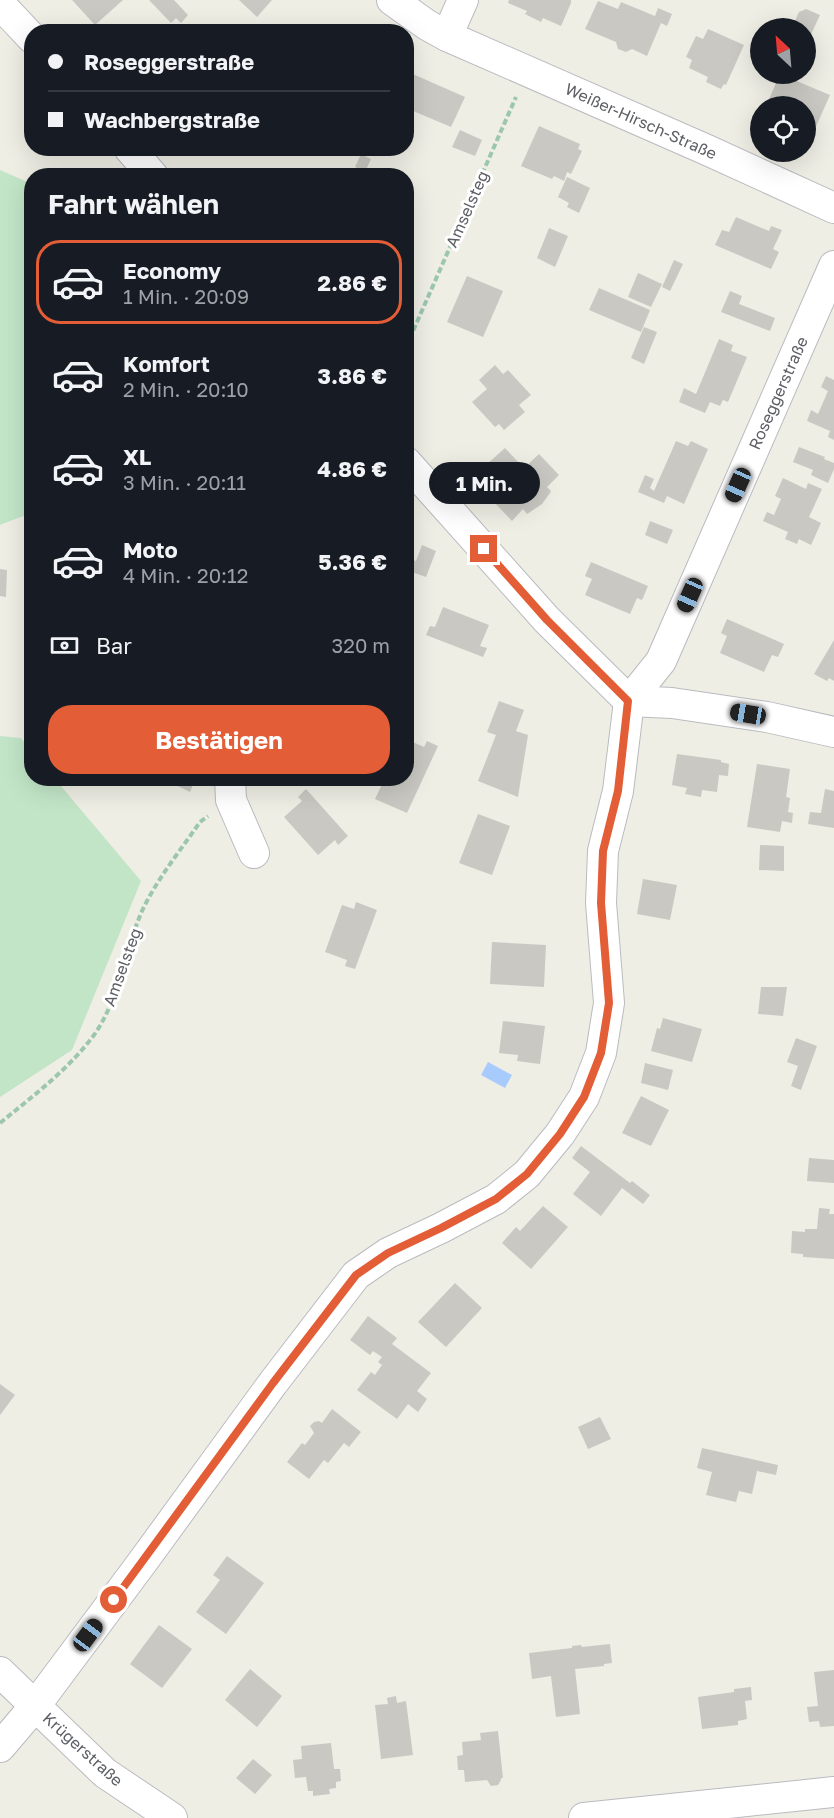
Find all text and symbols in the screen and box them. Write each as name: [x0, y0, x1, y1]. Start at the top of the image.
north arrow: [750, 18, 816, 84]
map controls: [750, 18, 816, 162]
text: Roseggerstraße: [84, 48, 254, 75]
street label: Weißer-Hirsch-Straße: [562, 79, 720, 163]
button: locate: [750, 96, 816, 162]
text: Wachbergstraße: [84, 106, 260, 133]
street label: Amselsteg: [441, 168, 493, 250]
text: Fahrt wählen: [48, 188, 219, 220]
icon: car: [51, 255, 105, 309]
text: Economy: [123, 257, 221, 284]
text: 2.86 €: [317, 269, 387, 296]
text: 1 Min. · 20:09: [123, 284, 249, 308]
street label: Roseggerstraße: [744, 333, 812, 453]
icon: car: [51, 348, 105, 402]
text: Komfort: [123, 350, 210, 377]
text: 3.86 €: [317, 362, 387, 389]
text: 2 Min. · 20:10: [123, 377, 249, 401]
icon: car: [51, 441, 105, 495]
text: XL: [123, 443, 151, 470]
text: 4.86 €: [317, 455, 387, 482]
callout: 1 Min.: [428, 462, 540, 504]
car: [722, 465, 754, 505]
text: 3 Min. · 20:11: [123, 470, 246, 494]
text: 1 Min.: [456, 471, 513, 495]
icon: car: [51, 534, 105, 588]
route end: [470, 535, 497, 562]
text: Moto: [123, 536, 178, 563]
text: 5.36 €: [318, 548, 387, 575]
text: 4 Min. · 20:12: [123, 563, 248, 587]
car: [674, 575, 706, 615]
icon: cash: [48, 629, 81, 662]
text: Bar: [96, 632, 132, 659]
text: 320 m: [332, 633, 390, 657]
car: [729, 702, 767, 726]
button: Bestätigen: [48, 705, 390, 774]
street label: Amselsteg: [99, 925, 145, 1009]
route start: [100, 1586, 127, 1613]
car: [70, 1615, 106, 1655]
street label: Krügerstraße: [39, 1708, 127, 1790]

